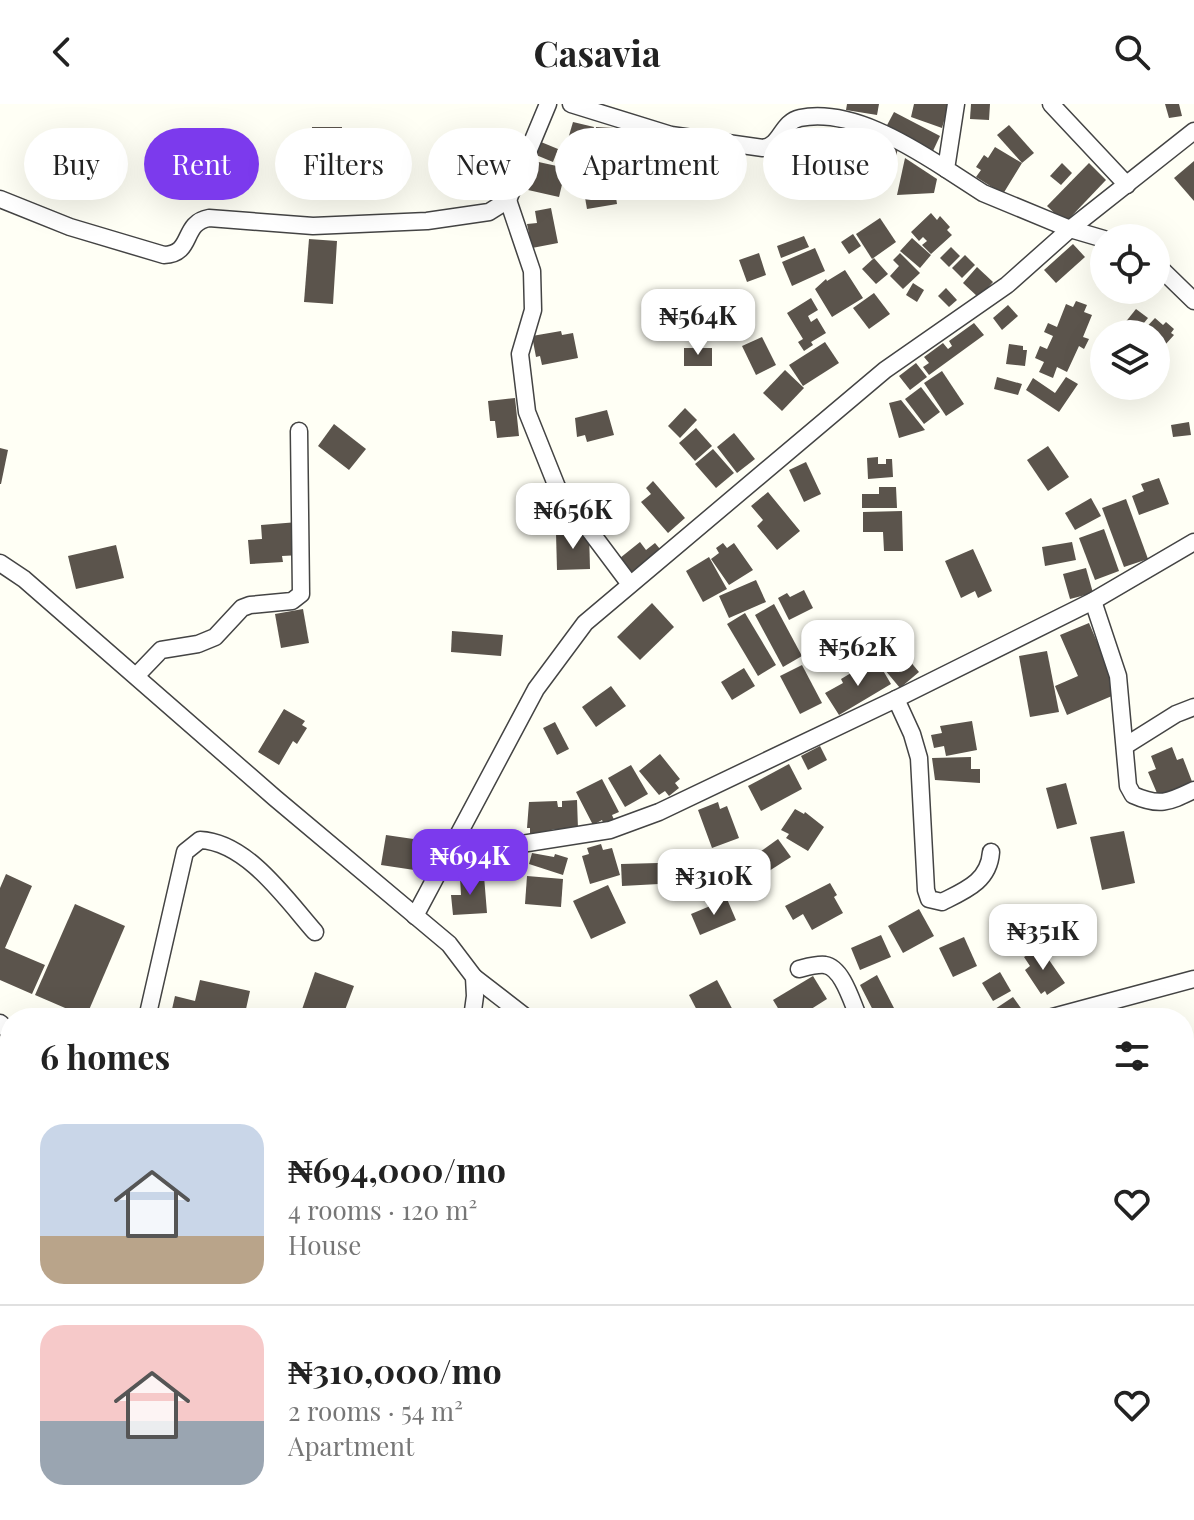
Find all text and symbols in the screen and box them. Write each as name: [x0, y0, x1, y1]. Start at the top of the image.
text: Casavia: [533, 28, 661, 76]
icon: back: [40, 30, 84, 74]
icon: search: [1110, 30, 1154, 74]
chip: Buy: [24, 128, 128, 200]
chip: Rent: [144, 128, 259, 200]
chip: Filters: [275, 128, 412, 200]
chip: New: [428, 128, 539, 200]
chip: Apartment: [555, 128, 747, 200]
chip: House: [763, 128, 898, 200]
map controls: [1090, 224, 1170, 400]
button: locate: [1090, 224, 1170, 304]
pin: ₦564K: [642, 289, 754, 357]
text: ₦564K: [659, 297, 737, 332]
button: layers: [1090, 320, 1170, 400]
pin: ₦656K: [517, 483, 629, 551]
text: ₦656K: [534, 491, 612, 526]
pin: ₦562K: [802, 620, 914, 688]
text: ₦562K: [819, 628, 897, 663]
pin: ₦694K: [414, 829, 526, 897]
text: ₦694K: [430, 837, 510, 872]
pin: ₦310K: [658, 849, 770, 917]
text: ₦310K: [676, 857, 752, 892]
pin: ₦351K: [987, 904, 1099, 972]
text: ₦351K: [1007, 912, 1079, 947]
text: 6 homes: [40, 1033, 170, 1079]
icon: filters: [1110, 1034, 1154, 1078]
text: ₦694,000/mo: [288, 1146, 506, 1192]
icon: home: [104, 1156, 200, 1252]
icon: heart: [1110, 1182, 1154, 1226]
text: 4 rooms · 120 m²: [288, 1192, 477, 1227]
text: House: [288, 1227, 361, 1262]
text: ₦310,000/mo: [288, 1347, 502, 1393]
icon: home: [104, 1357, 200, 1453]
icon: heart: [1110, 1383, 1154, 1427]
text: 2 rooms · 54 m²: [288, 1393, 463, 1428]
text: Apartment: [288, 1428, 414, 1463]

